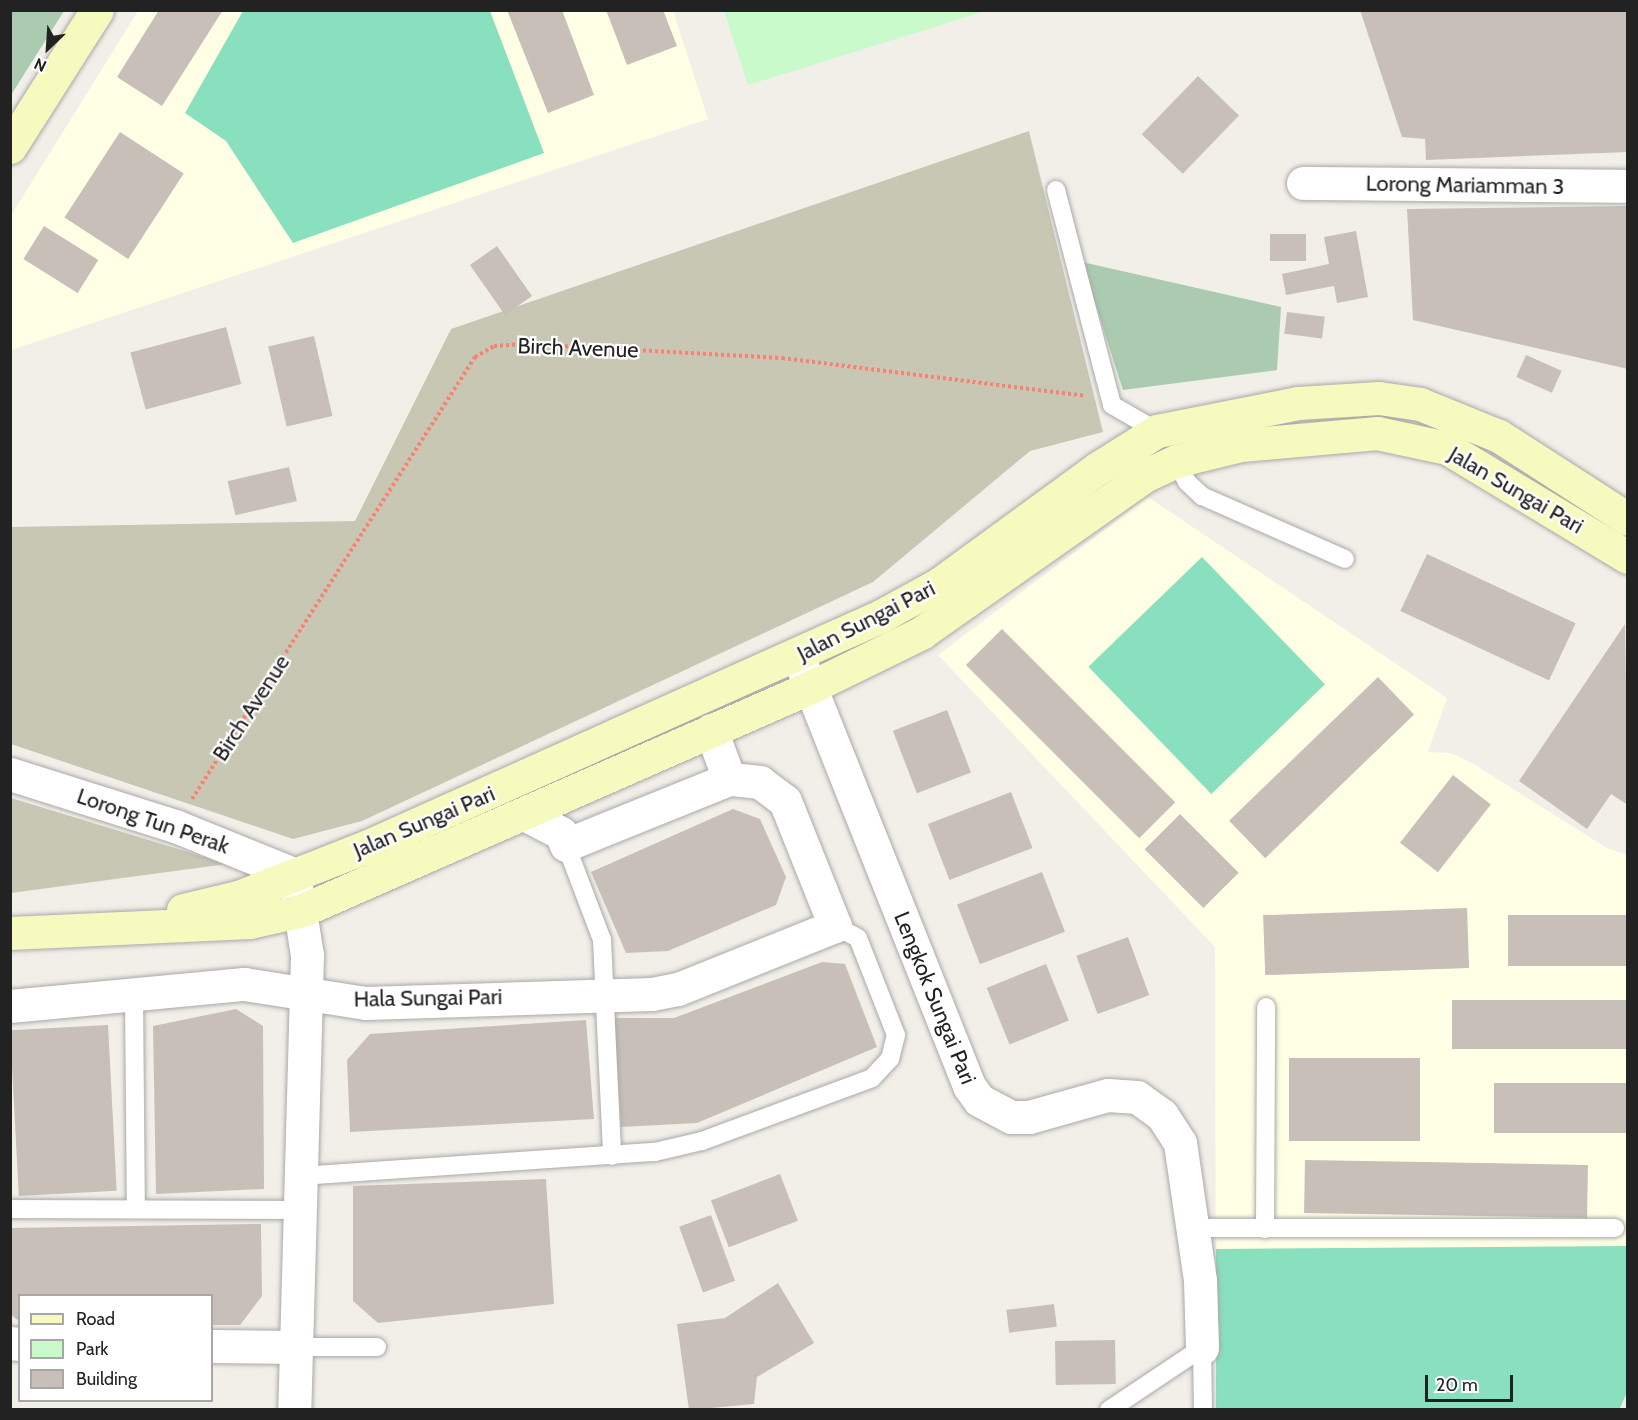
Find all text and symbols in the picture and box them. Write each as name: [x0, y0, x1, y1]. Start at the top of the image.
north arrow: [18, 18, 78, 78]
text: N: [31, 54, 49, 76]
street label: Lorong Mariamman 3: [1365, 170, 1565, 200]
street label: Birch Avenue: [517, 333, 639, 363]
street label: Jalan Sungai Pari: [1444, 441, 1588, 539]
street label: Jalan Sungai Pari: [793, 575, 939, 667]
street label: Birch Avenue: [207, 650, 295, 766]
street label: Jalan Sungai Pari: [349, 780, 499, 864]
street label: Lorong Tun Perak: [73, 783, 233, 859]
street label: Lengkok Sungai Pari: [888, 908, 982, 1088]
street label: Hala Sungai Pari: [353, 984, 503, 1012]
legend: [18, 1294, 213, 1402]
text: Road: [76, 1308, 115, 1330]
text: Park: [76, 1338, 108, 1360]
scale bar: [1428, 1363, 1516, 1401]
text: Building: [76, 1368, 137, 1390]
text: 20 m: [1436, 1374, 1478, 1396]

